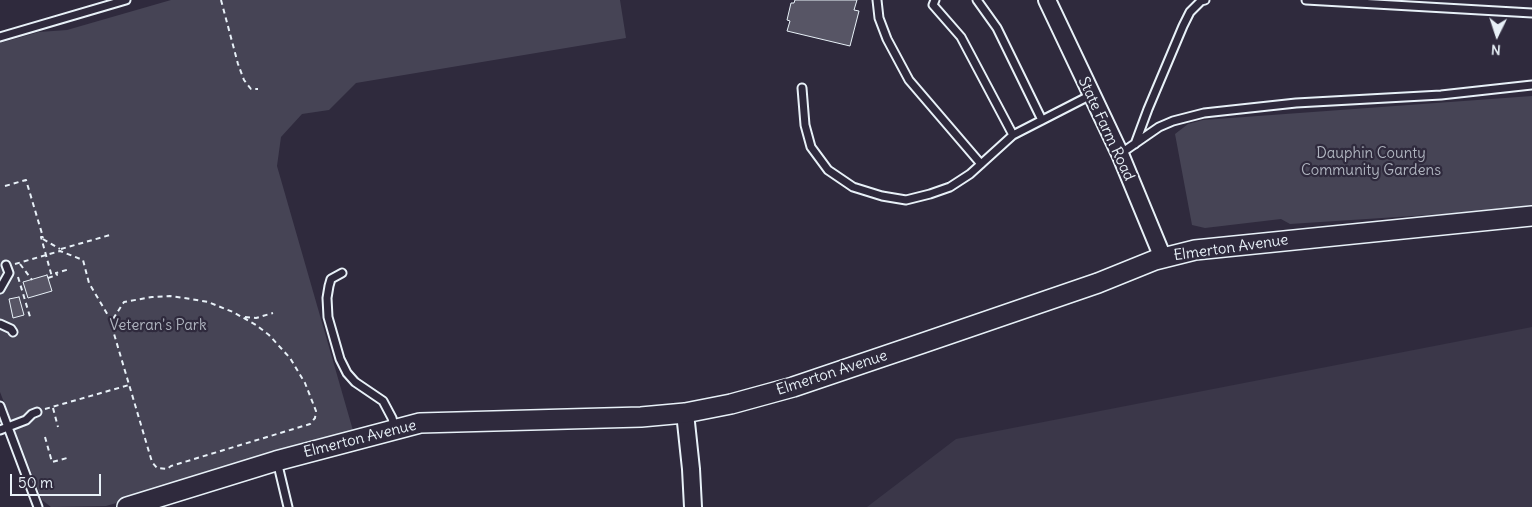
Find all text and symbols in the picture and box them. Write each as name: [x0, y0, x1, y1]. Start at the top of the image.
north arrow: [1472, 10, 1522, 60]
text: N: [1490, 41, 1501, 59]
street label: State Farm Road: [1074, 74, 1138, 184]
park label: Dauphin County Community Gardens: [1301, 145, 1441, 180]
street label: Elmerton Avenue: [1173, 231, 1289, 265]
park label: Veteran's Park: [109, 317, 207, 335]
street label: Elmerton Avenue: [774, 347, 890, 399]
street label: Elmerton Avenue: [302, 416, 418, 462]
scale bar: [12, 464, 104, 496]
text: 50 m: [18, 473, 53, 492]

